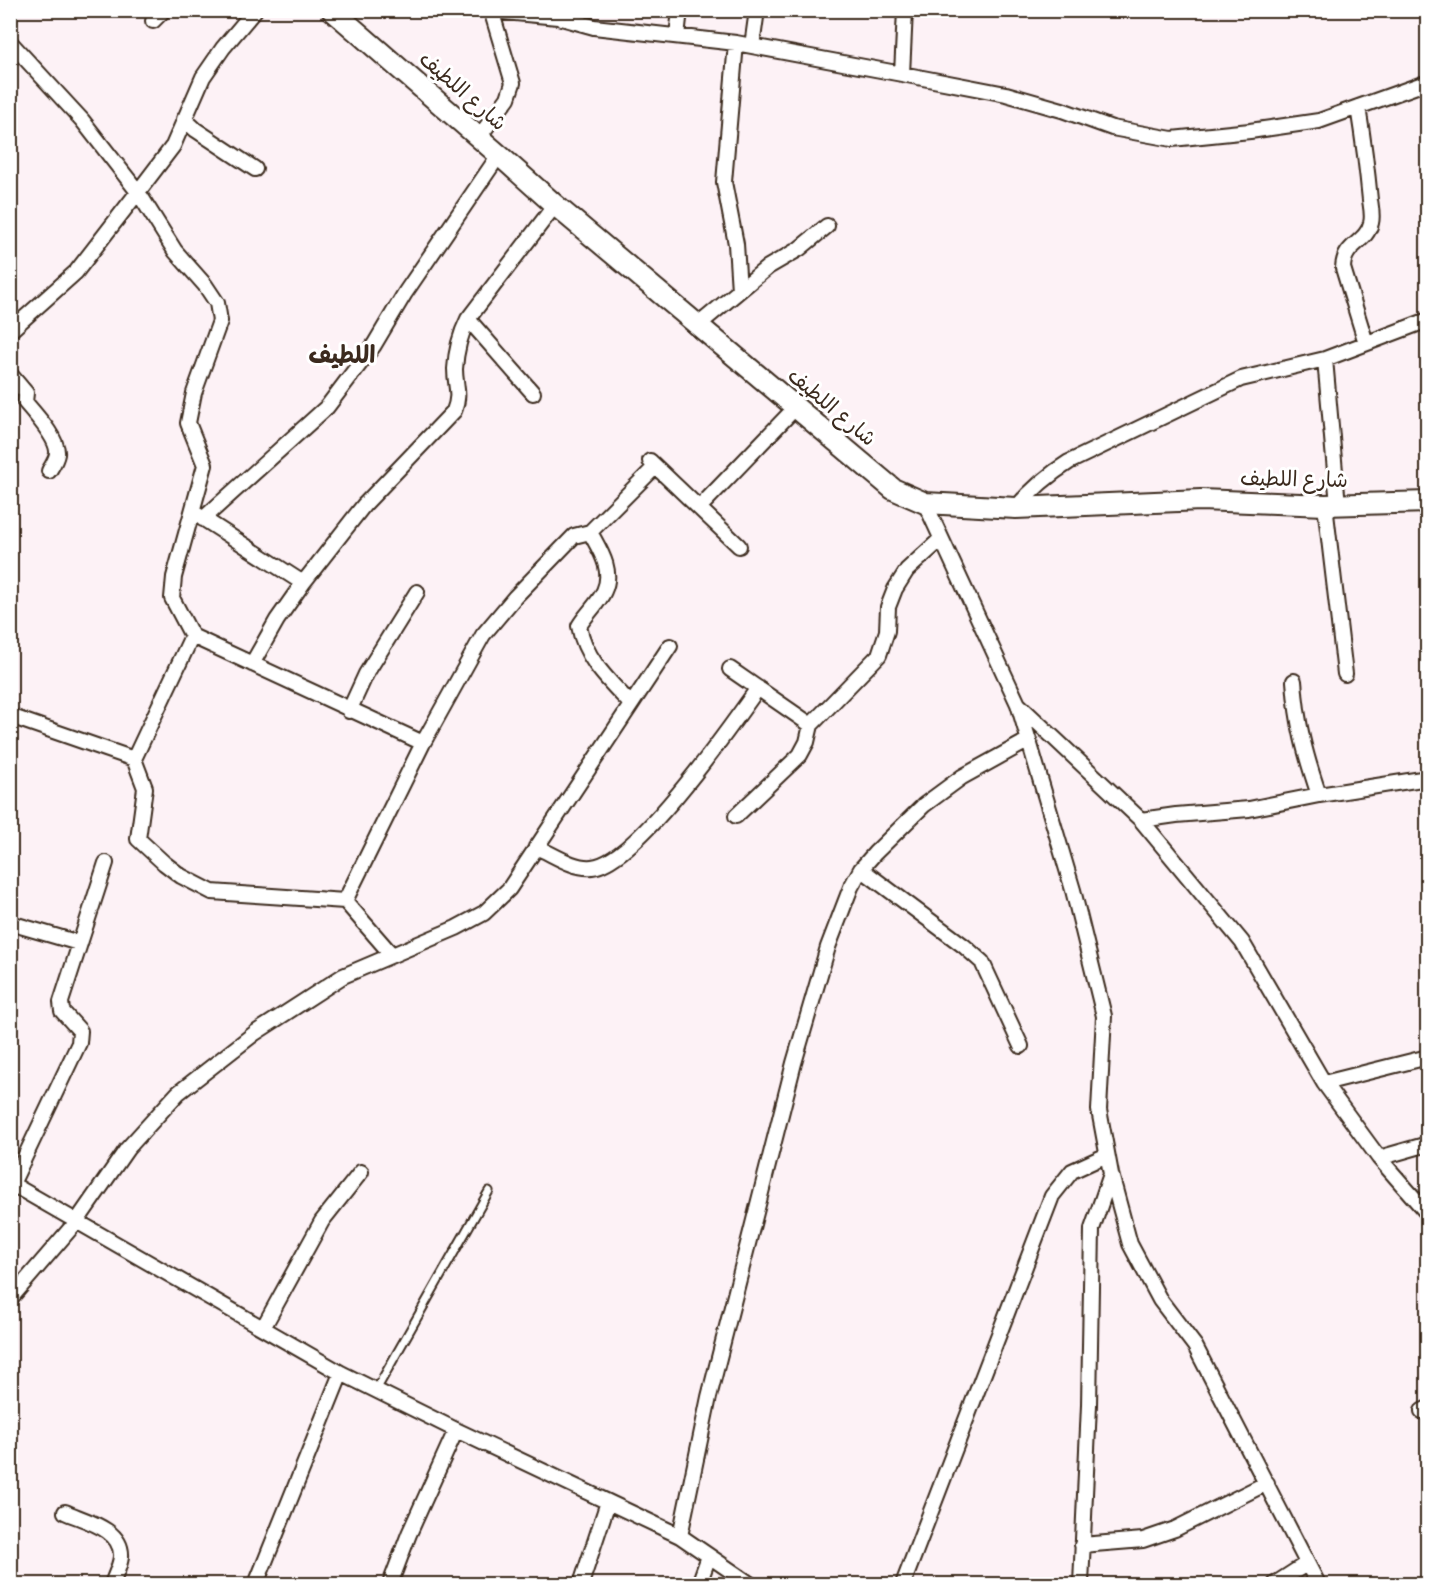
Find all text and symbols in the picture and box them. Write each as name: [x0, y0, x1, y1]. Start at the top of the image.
street label: شارع اللطيف: [412, 45, 513, 138]
district label: اللطيف: [309, 339, 375, 369]
street label: شارع اللطيف: [781, 362, 882, 453]
street label: شارع اللطيف: [1240, 464, 1348, 495]

